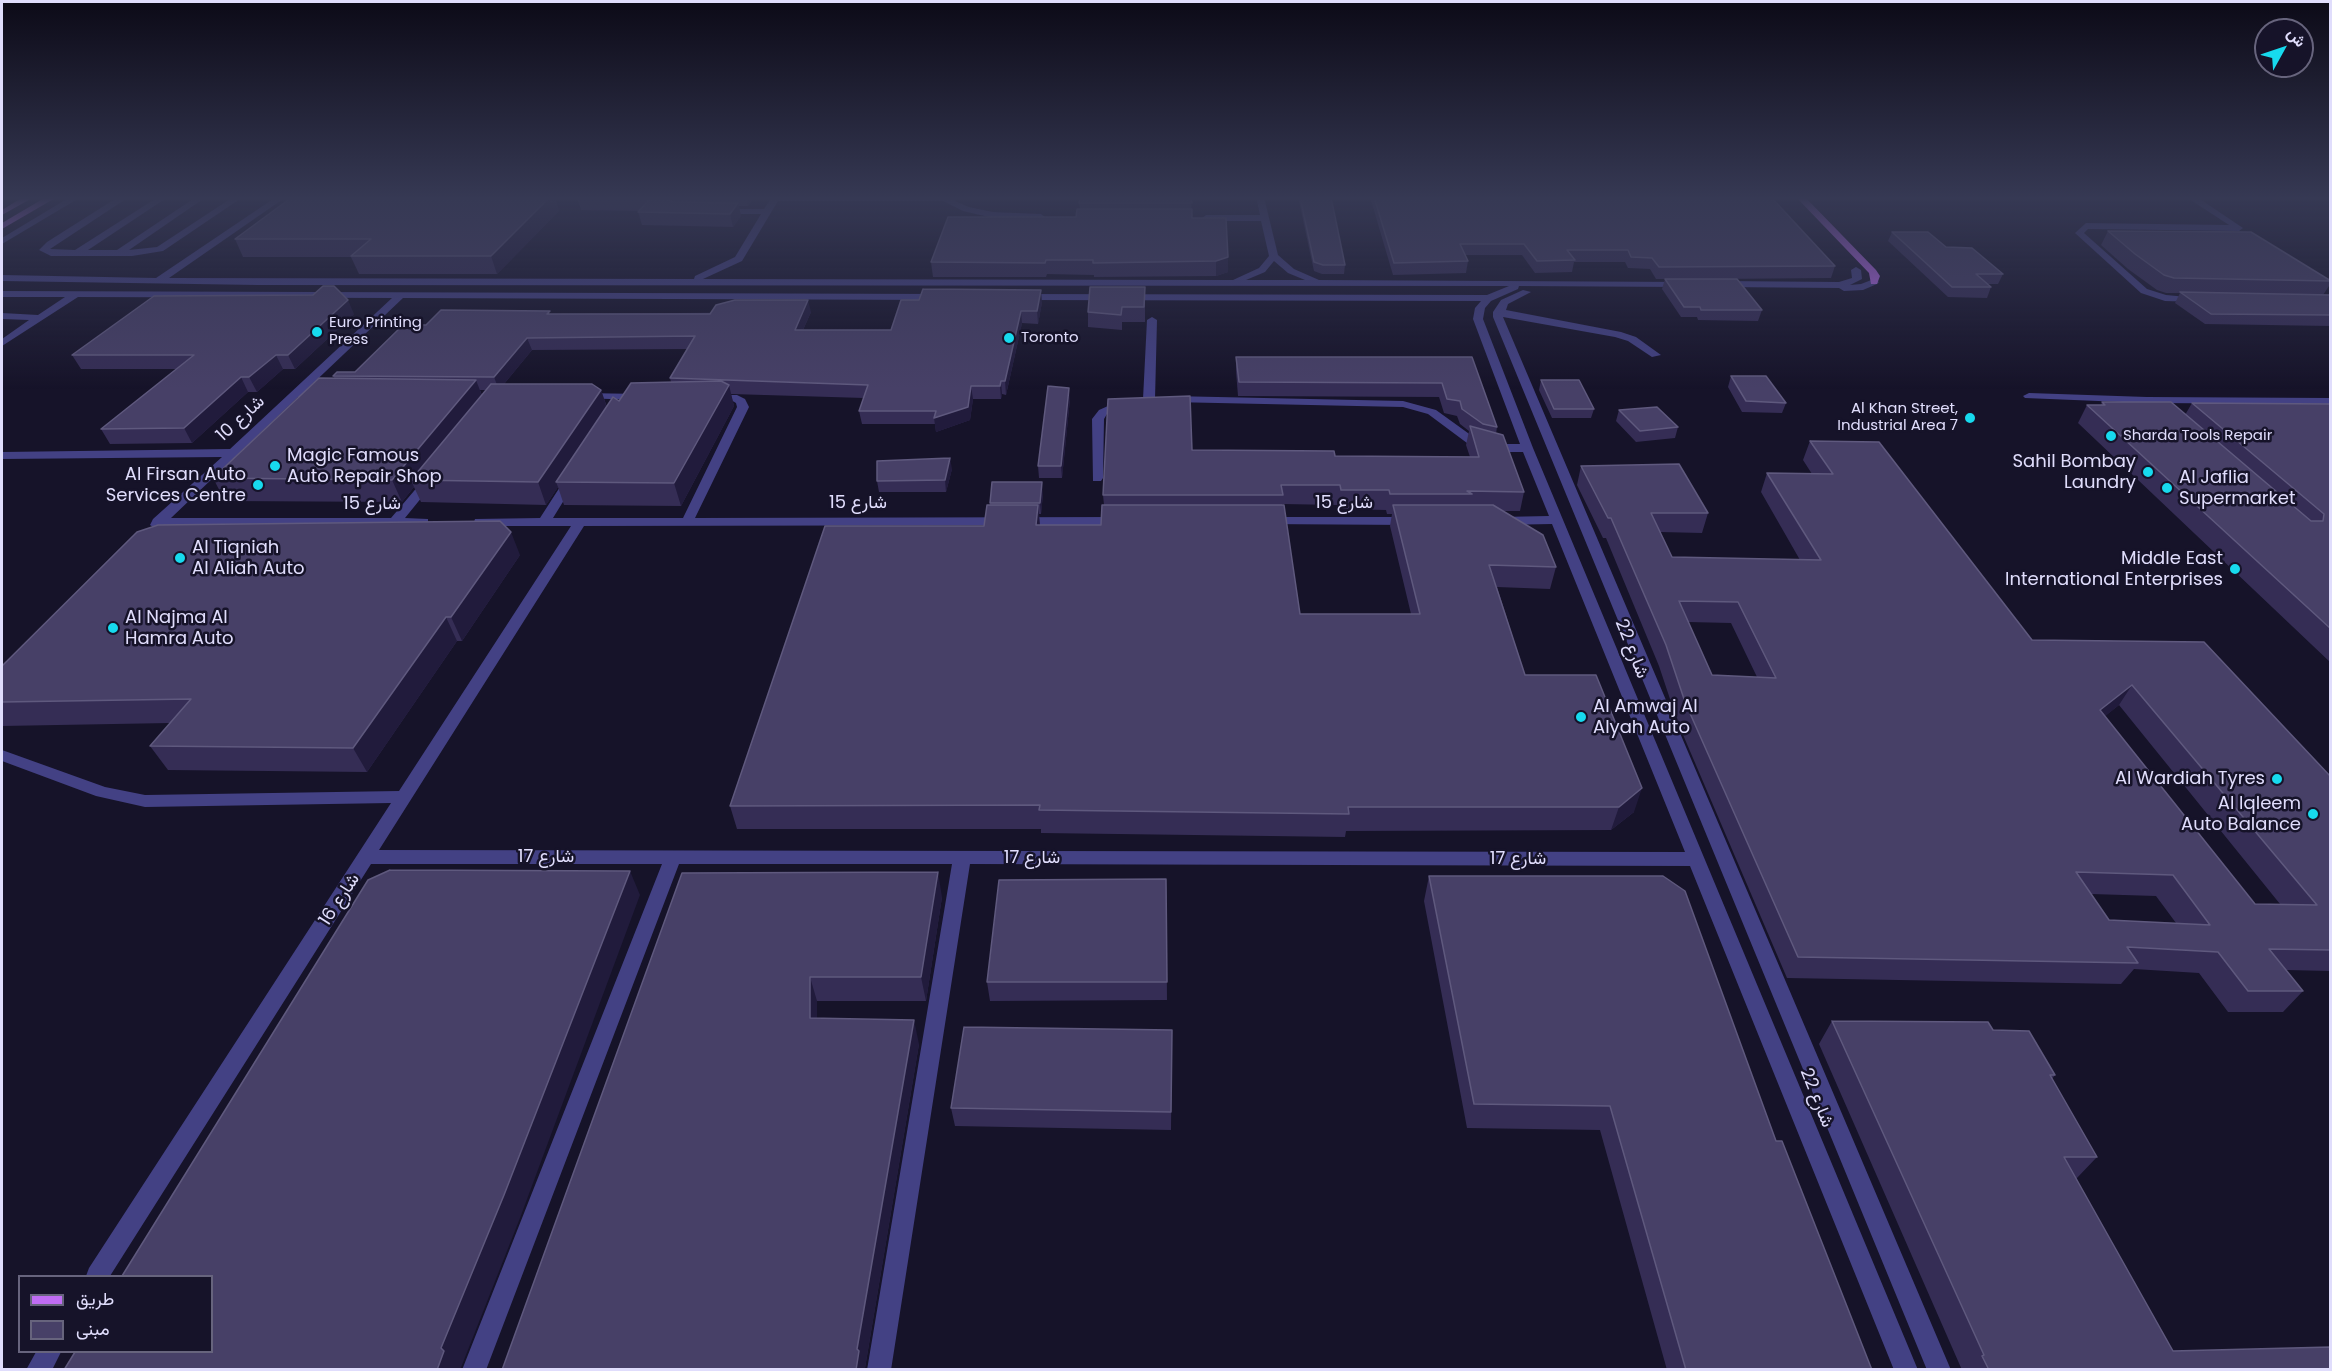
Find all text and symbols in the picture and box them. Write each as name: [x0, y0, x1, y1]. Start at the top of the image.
north arrow: [2254, 18, 2314, 78]
text: ش: [2282, 23, 2312, 52]
place label: Euro Printing Press: [329, 314, 422, 349]
marker: Euro Printing Press: [310, 325, 324, 339]
place label: Toronto: [1021, 329, 1079, 347]
marker: Toronto: [1002, 331, 1016, 345]
street label: شارع 10: [212, 391, 270, 447]
place label: Al Khan Street, Industrial Area 7: [1837, 400, 1958, 435]
marker: Al Khan Street, Industrial Area 7: [1963, 411, 1977, 425]
place label: Sharda Tools Repair: [2123, 427, 2272, 445]
marker: Sharda Tools Repair: [2104, 429, 2118, 443]
place label: Magic Famous Auto Repair Shop: [287, 445, 442, 488]
place label: Sahil Bombay Laundry: [2013, 451, 2136, 494]
marker: Magic Famous Auto Repair Shop: [268, 459, 282, 473]
place label: Al Firsan Auto Services Centre: [106, 464, 246, 506]
marker: Sahil Bombay Laundry: [2141, 465, 2155, 479]
place label: Al Jaflia Supermarket: [2179, 467, 2296, 510]
marker: Al Firsan Auto Services Centre: [251, 478, 265, 492]
marker: Al Jaflia Supermarket: [2160, 481, 2174, 495]
street label: شارع 15: [829, 492, 887, 514]
street label: شارع 15: [1315, 492, 1373, 514]
street label: شارع 15: [343, 493, 401, 515]
place label: Al Tiqniah Al Aliah Auto: [192, 537, 305, 580]
place label: Middle East International Enterprises: [2005, 548, 2223, 590]
marker: Al Tiqniah Al Aliah Auto: [173, 551, 187, 565]
marker: Middle East International Enterprises: [2228, 562, 2242, 576]
place label: Al Najma Al Hamra Auto: [125, 607, 234, 650]
street label: شارع 22: [1609, 616, 1653, 682]
marker: Al Najma Al Hamra Auto: [106, 621, 120, 635]
place label: Al Amwaj Al Alyah Auto: [1593, 696, 1698, 738]
marker: Al Amwaj Al Alyah Auto: [1574, 710, 1588, 724]
place label: Al Wardiah Tyres: [2115, 768, 2265, 790]
marker: Al Wardiah Tyres: [2270, 772, 2284, 786]
place label: Al Iqleem Auto Balance: [2181, 793, 2301, 836]
marker: Al Iqleem Auto Balance: [2306, 807, 2320, 821]
street label: شارع 17: [518, 846, 574, 868]
street label: شارع 17: [1004, 847, 1060, 869]
street label: شارع 17: [1490, 848, 1546, 870]
street label: شارع 16: [315, 870, 365, 930]
street label: شارع 22: [1794, 1065, 1838, 1131]
legend: [18, 1275, 213, 1353]
text: طريق: [76, 1286, 114, 1311]
text: مبنى: [76, 1316, 110, 1341]

